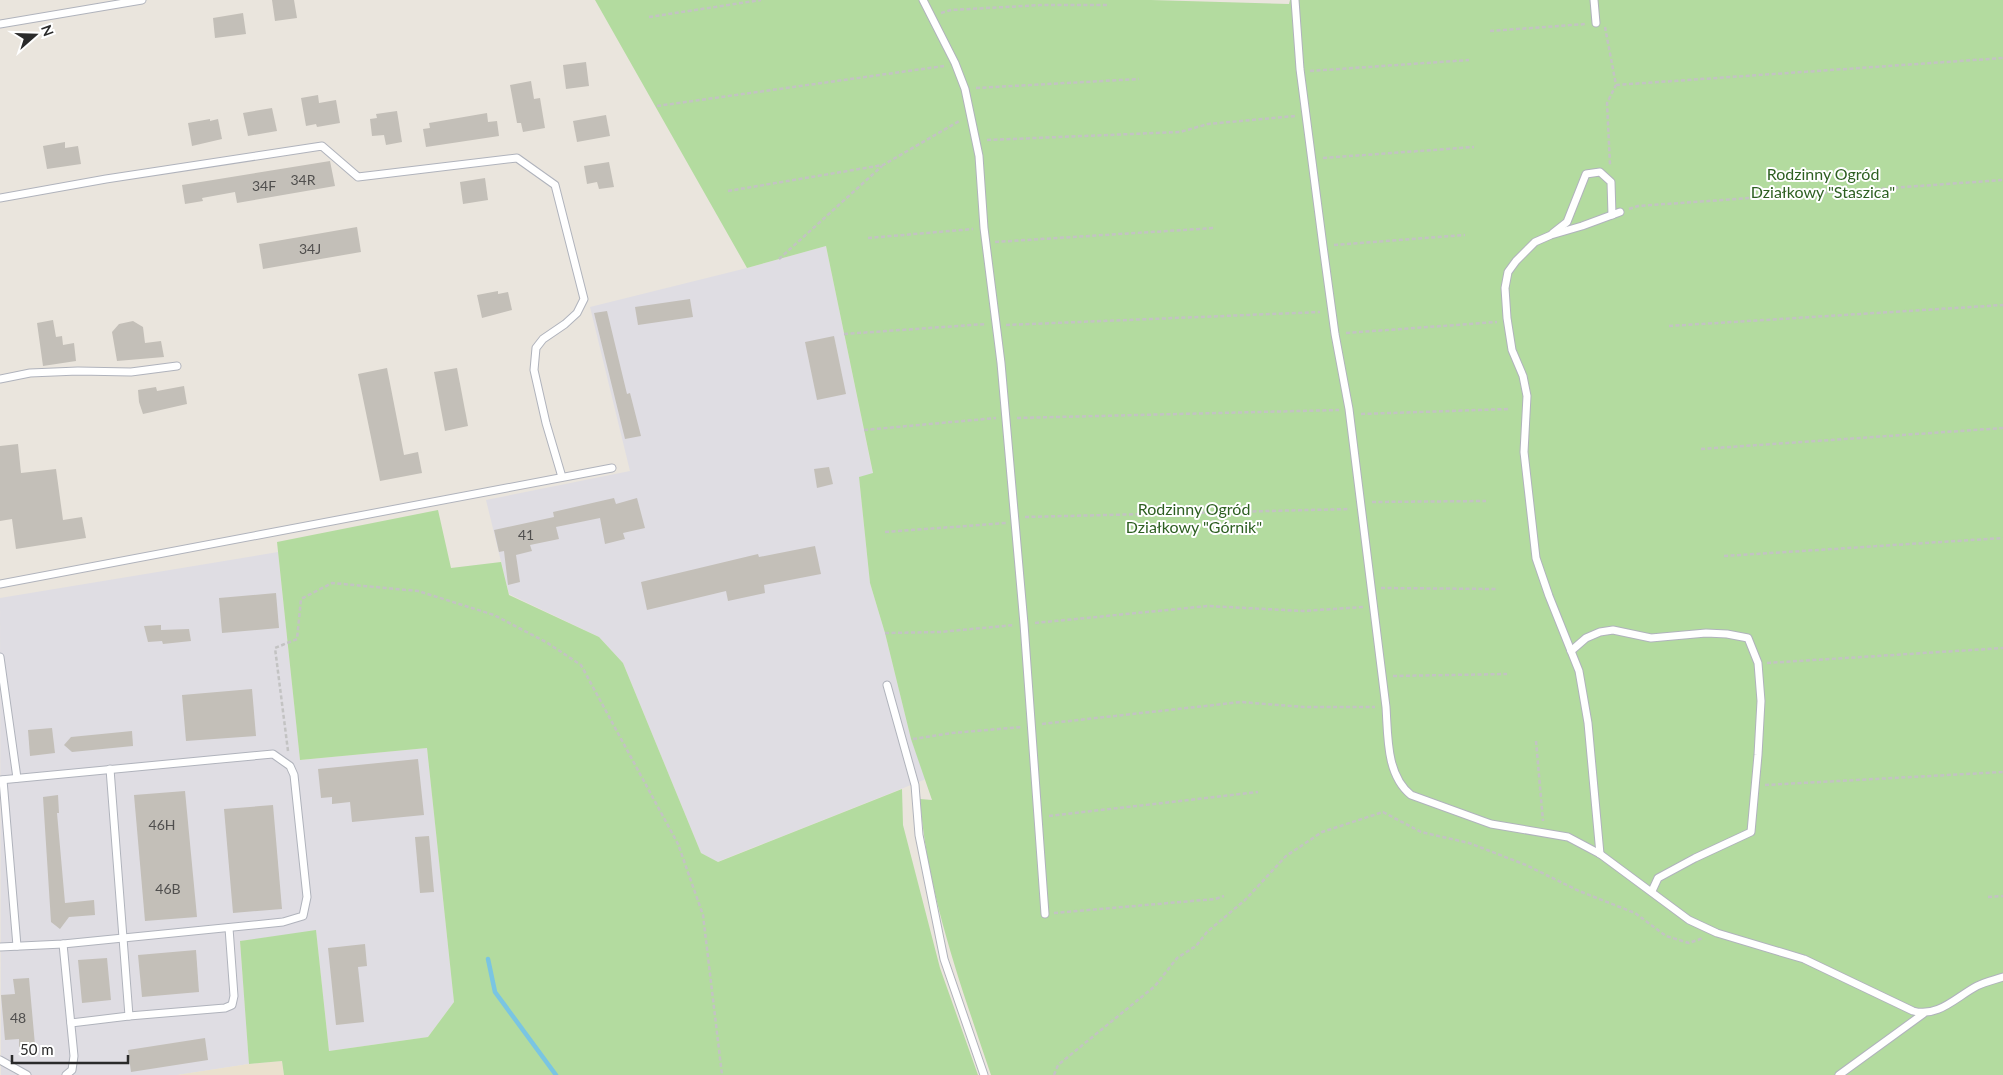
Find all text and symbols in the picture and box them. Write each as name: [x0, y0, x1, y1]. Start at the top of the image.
north arrow: [10, 10, 60, 60]
text: N: [38, 22, 58, 38]
park label: Rodzinny Ogród Działkowy "Staszica": [1751, 164, 1895, 201]
house number: 34R: [290, 171, 316, 188]
house number: 34F: [252, 177, 276, 194]
house number: 34J: [299, 240, 321, 257]
park label: Rodzinny Ogród Działkowy "Górnik": [1126, 499, 1262, 536]
house number: 41: [518, 526, 534, 543]
house number: 46H: [149, 816, 175, 833]
house number: 46B: [155, 880, 181, 897]
house number: 48: [10, 1009, 26, 1026]
scale bar: [12, 1032, 129, 1064]
text: 50 m: [20, 1040, 54, 1058]

